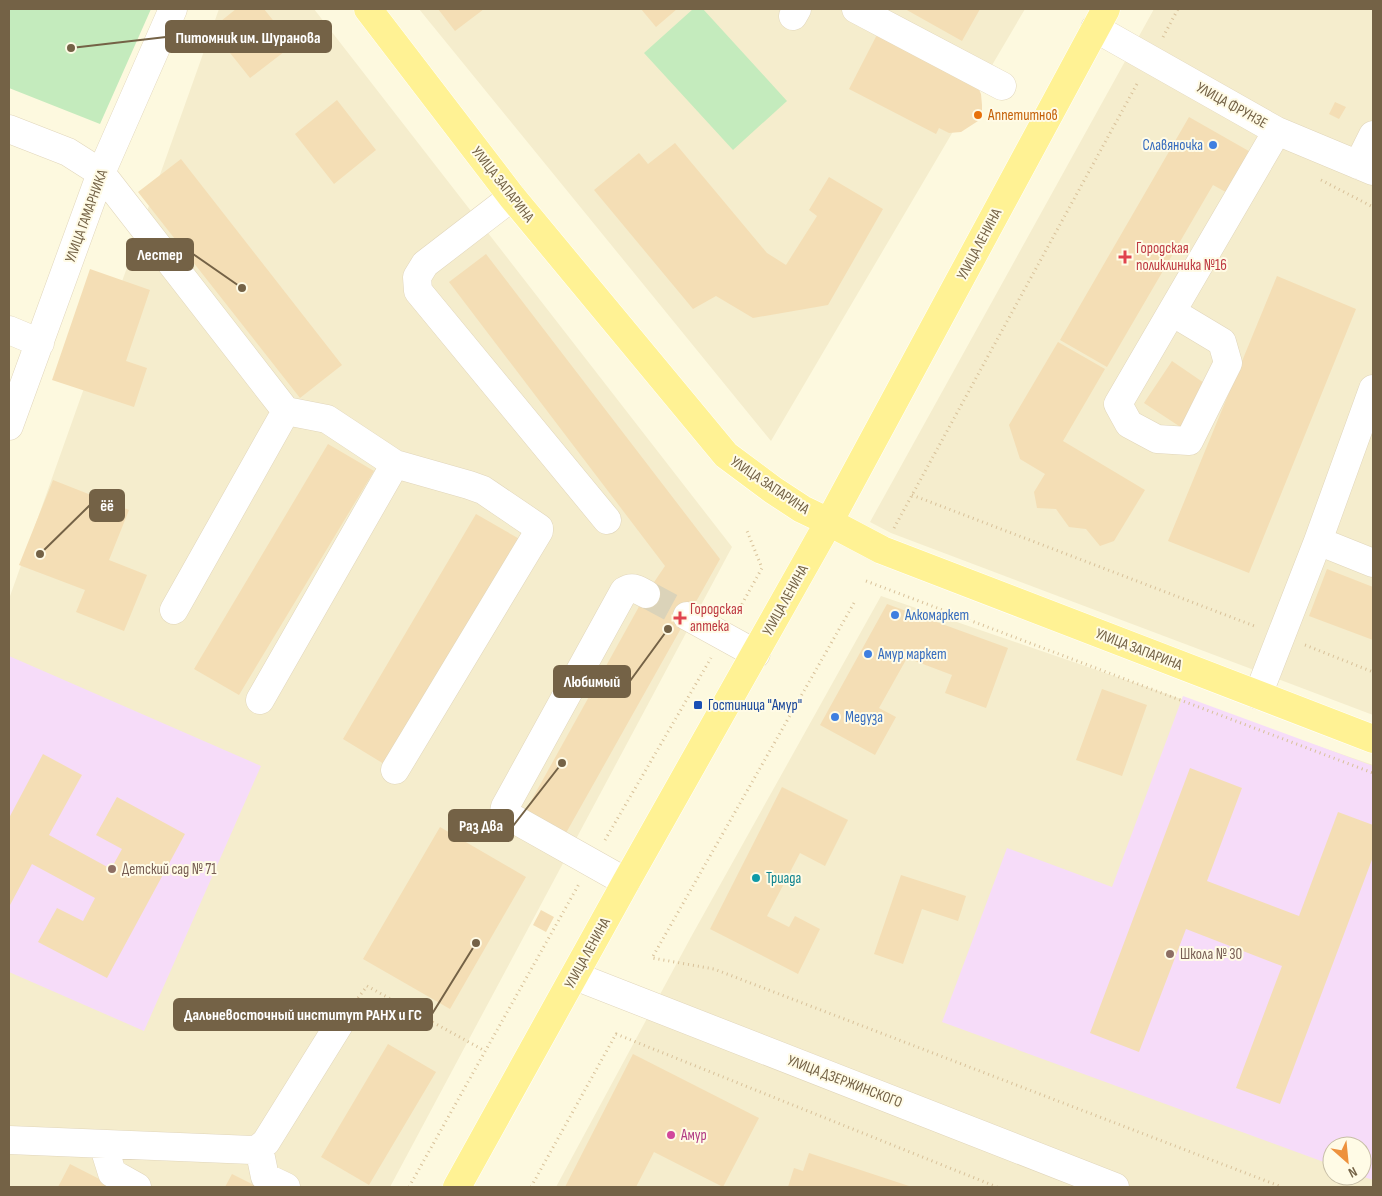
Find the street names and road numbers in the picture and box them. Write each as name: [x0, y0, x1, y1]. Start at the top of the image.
street label: УЛИЦА ФРУНЗЕ: [1193, 78, 1271, 133]
street label: УЛИЦА ЗАПАРИНА: [467, 143, 539, 227]
street label: УЛИЦА ГАМАРНИКА: [61, 166, 112, 265]
street label: УЛИЦА ЛЕНИНА: [953, 205, 1006, 283]
street label: УЛИЦА ЗАПАРИНА: [727, 452, 813, 519]
street label: УЛИЦА ЛЕНИНА: [758, 561, 813, 639]
street label: УЛИЦА ЗАПАРИНА: [1093, 624, 1185, 675]
street label: УЛИЦА ЛЕНИНА: [560, 914, 615, 992]
street label: УЛИЦА ДЗЕРЖИНСКОГО: [785, 1051, 905, 1112]

